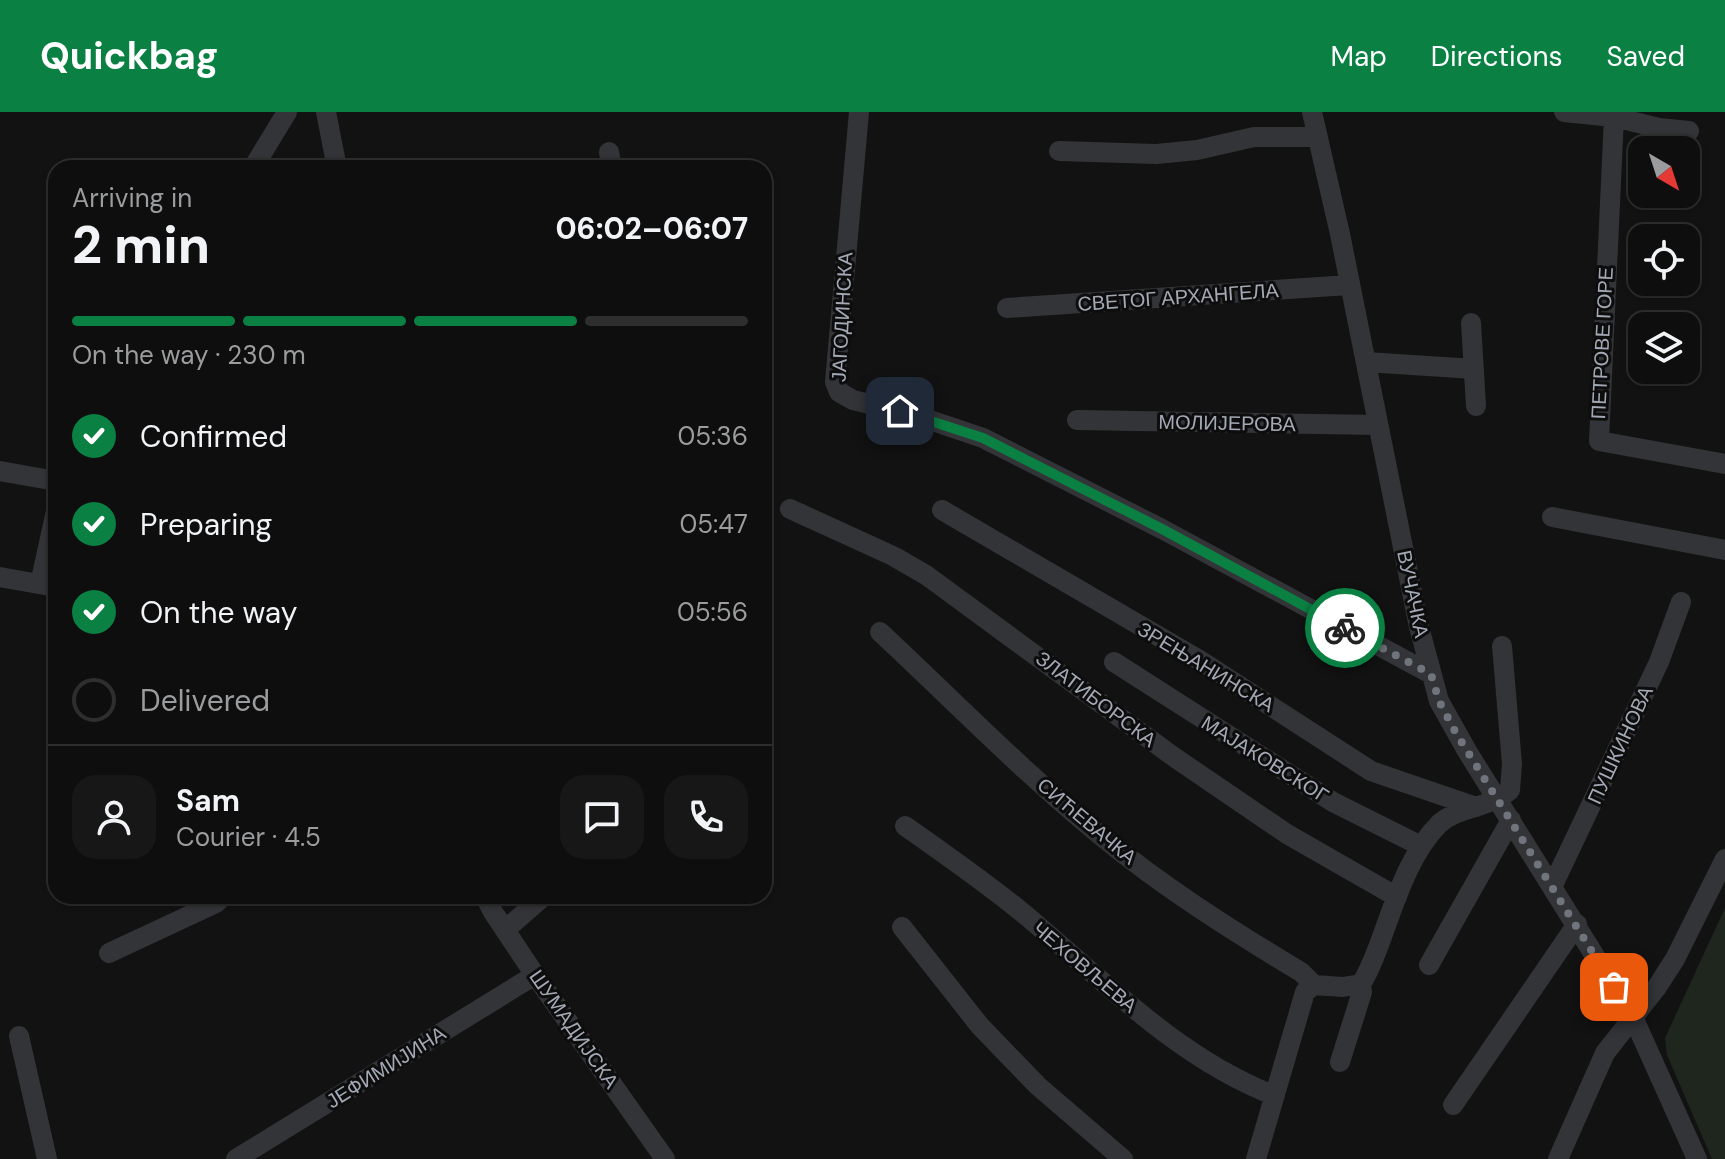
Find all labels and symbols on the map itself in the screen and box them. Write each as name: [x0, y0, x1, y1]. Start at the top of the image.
north arrow: [1628, 136, 1700, 208]
street label: ЈАГОДИНСКА: [826, 251, 858, 383]
street label: ПЕТРОВЕ ГОРЕ: [1585, 266, 1619, 420]
street label: СВЕТОГ АРХАНГЕЛА: [1076, 277, 1280, 317]
pin: [866, 377, 934, 445]
street label: МОЛИЈЕРОВА: [1158, 409, 1297, 437]
street label: ВУЧАЧКА: [1391, 548, 1435, 641]
courier: [1305, 588, 1385, 668]
street label: ЗРЕЊАНИНСКА: [1133, 616, 1280, 718]
street label: ЗЛАТИБОРСКА: [1031, 645, 1162, 753]
street label: ПУШКИНОВА: [1581, 681, 1659, 808]
street label: МАЈАКОВСКОГ: [1197, 709, 1334, 809]
street label: СИЋЕВАЧКА: [1032, 772, 1143, 871]
street label: ЧЕХОВЉЕВА: [1027, 916, 1143, 1019]
pin: [1580, 953, 1648, 1021]
street label: ШУМАДИЈСКА: [523, 965, 625, 1094]
street label: ЈЕФИМИЈИНА: [321, 1020, 451, 1114]

